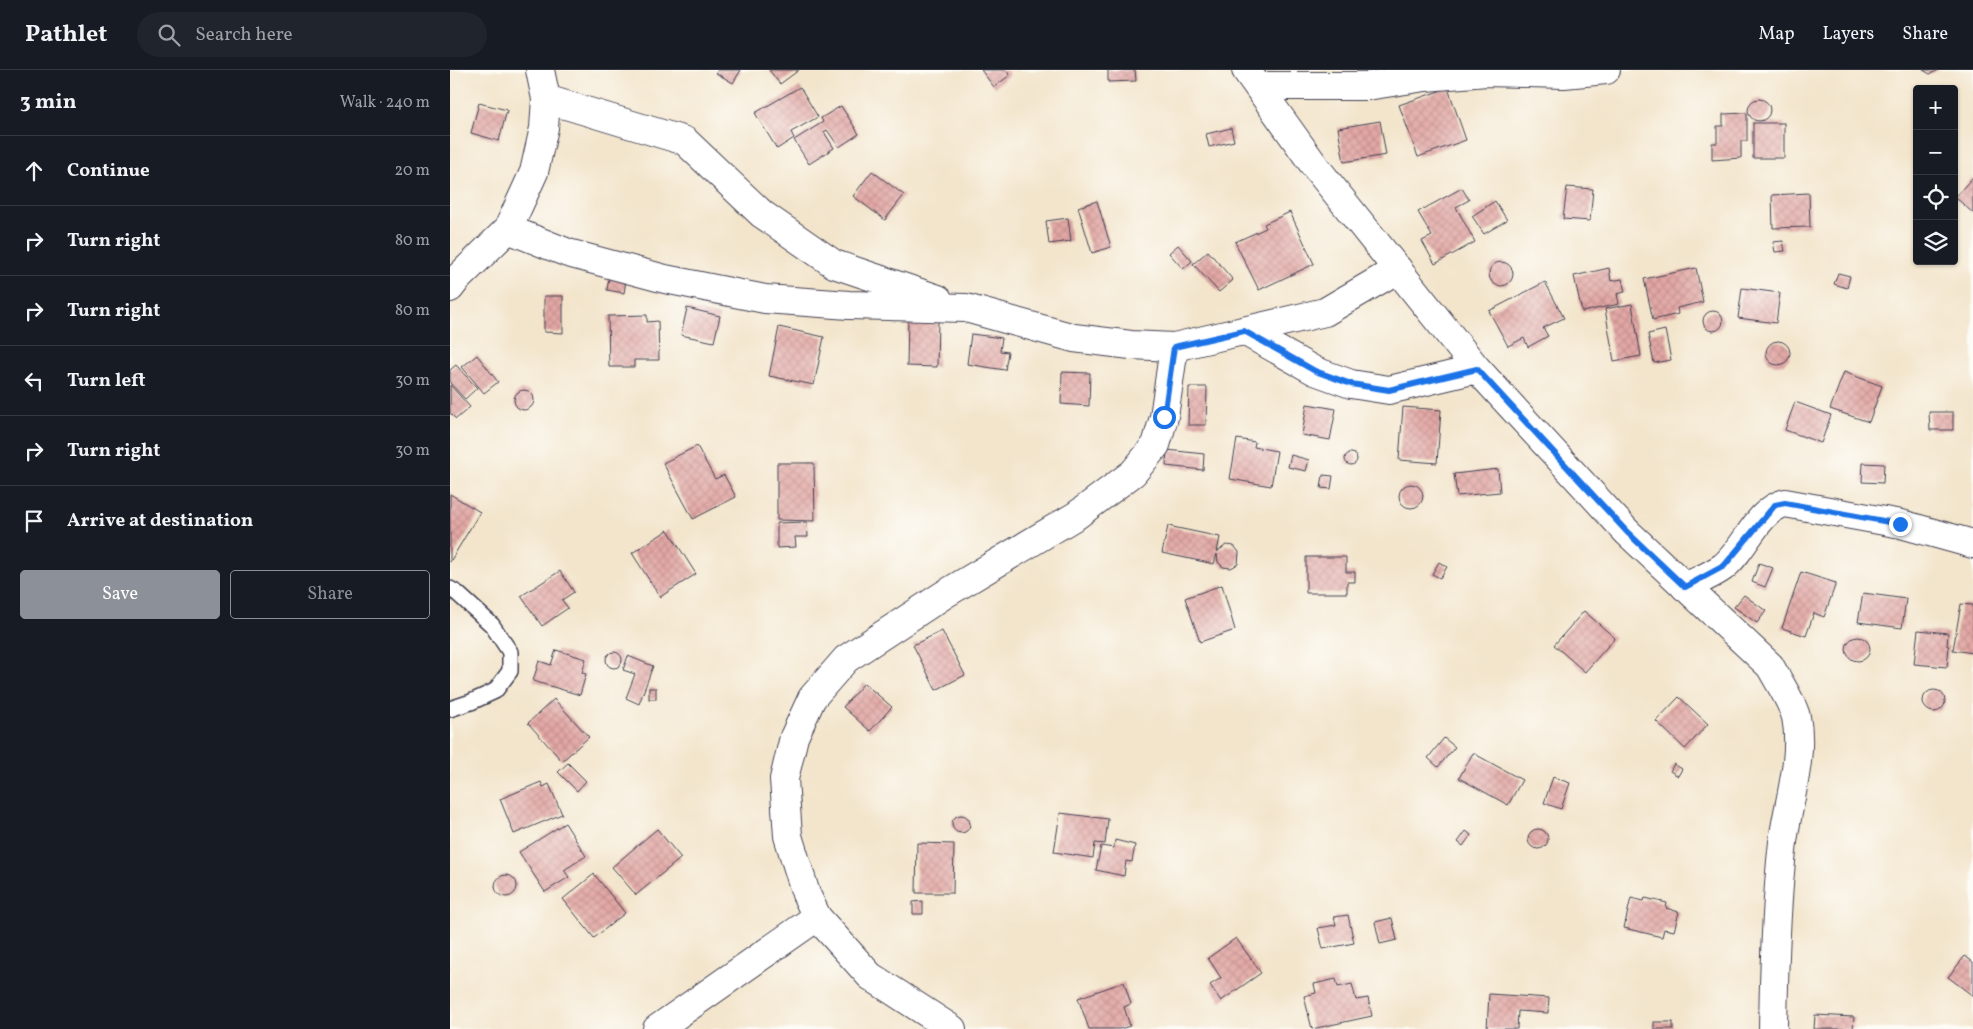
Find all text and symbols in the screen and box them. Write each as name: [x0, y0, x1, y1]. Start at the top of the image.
search box: [137, 12, 487, 57]
text: Pathlet: [25, 18, 107, 52]
icon: search: [155, 21, 183, 49]
text: Search here: [195, 22, 293, 48]
text: Map: [1758, 22, 1794, 47]
text: Layers: [1822, 22, 1874, 47]
text: Share: [1902, 22, 1948, 47]
map controls: [1913, 85, 1958, 265]
button: +: [1913, 85, 1958, 130]
text: 3 min: [20, 88, 76, 117]
text: Walk · 240 m: [340, 92, 430, 114]
button: −: [1913, 130, 1958, 175]
icon: ahead: [20, 157, 48, 185]
text: Continue: [67, 158, 150, 184]
text: 20 m: [395, 160, 430, 182]
button: locate: [1913, 175, 1958, 220]
button: layers: [1913, 220, 1958, 265]
icon: right: [20, 227, 48, 255]
text: Turn right: [67, 228, 160, 254]
text: 80 m: [395, 230, 430, 252]
icon: right: [20, 297, 48, 325]
text: Turn right: [67, 298, 160, 324]
text: 80 m: [395, 300, 430, 322]
icon: left: [20, 367, 48, 395]
text: Turn left: [67, 368, 146, 394]
text: 30 m: [395, 370, 430, 392]
route start: [1153, 406, 1176, 429]
icon: right: [20, 437, 48, 465]
text: Turn right: [67, 438, 160, 464]
text: 30 m: [395, 440, 430, 462]
icon: arrive: [20, 507, 48, 535]
text: Arrive at destination: [67, 508, 253, 534]
route end: [1889, 513, 1912, 536]
button: Save: [20, 570, 220, 619]
button: Share: [230, 570, 430, 619]

